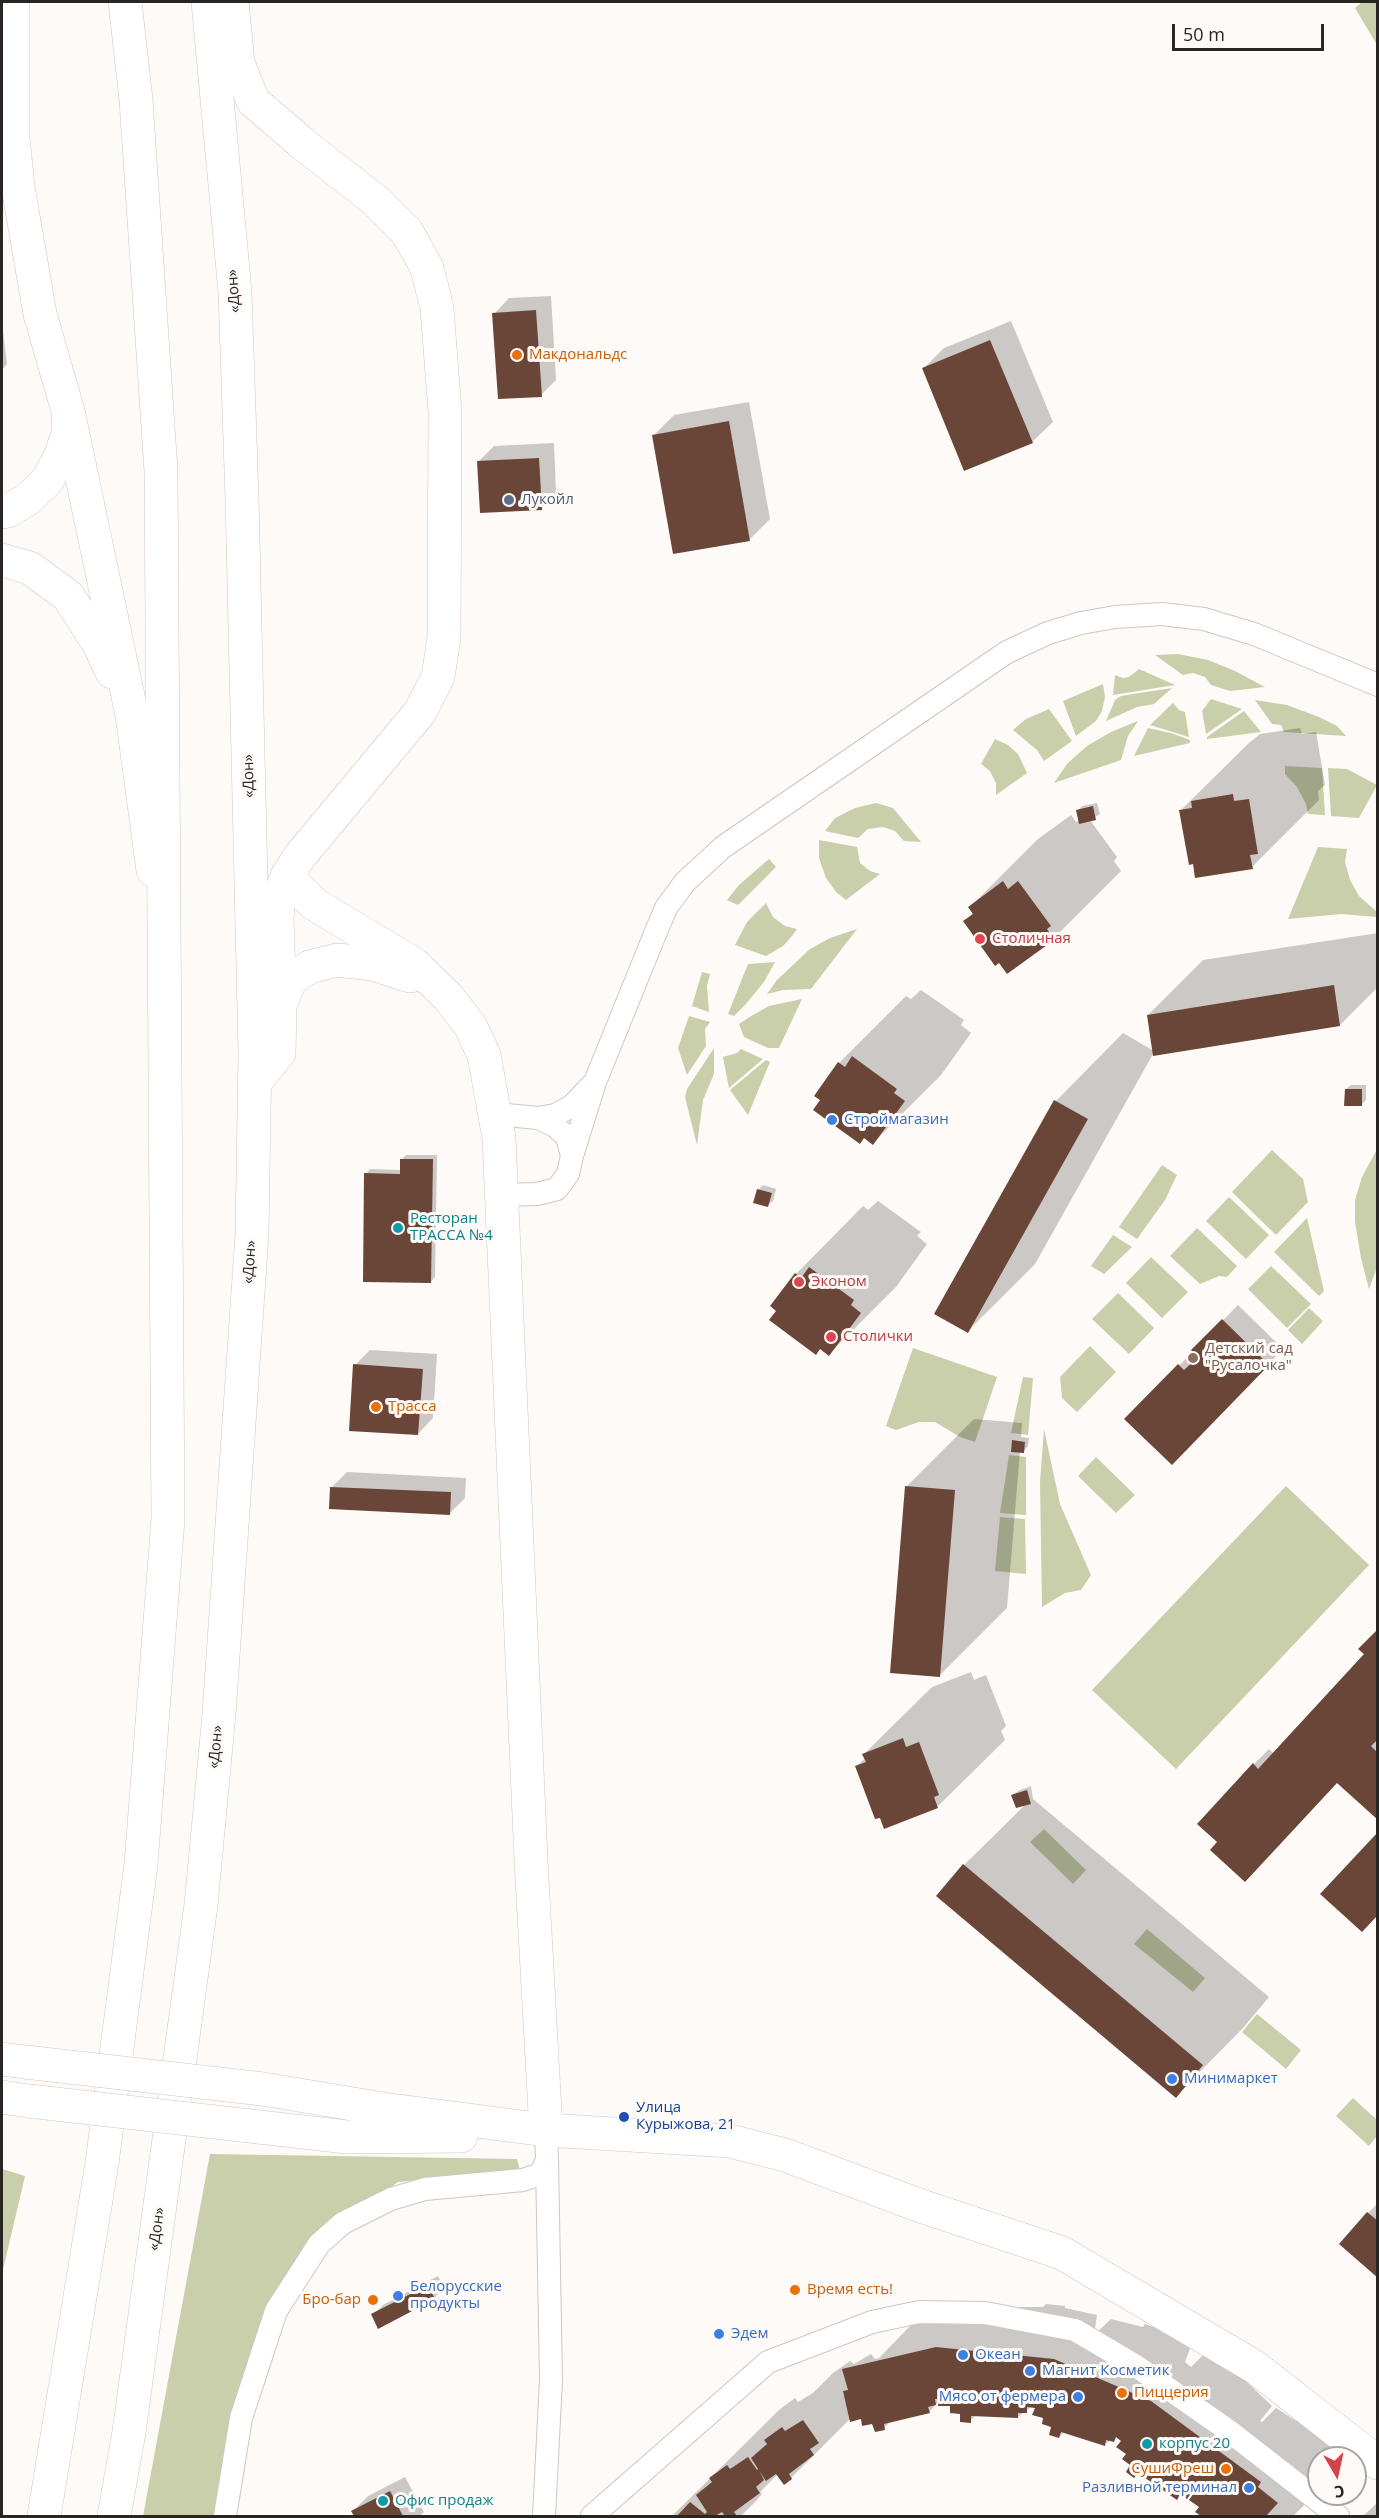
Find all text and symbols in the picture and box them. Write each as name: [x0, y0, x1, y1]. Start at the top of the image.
scale bar: [1175, 12, 1326, 50]
text: 50 m: [1183, 22, 1225, 46]
street label: «Дон»: [223, 269, 245, 313]
place label: Макдональдс: [529, 346, 627, 364]
marker: Макдональдс: [510, 348, 524, 362]
place label: Лукойл: [521, 491, 574, 509]
marker: Лукойл: [502, 493, 516, 507]
street label: «Дон»: [240, 754, 258, 798]
place label: Столичная: [992, 930, 1071, 948]
marker: Столичная: [973, 932, 987, 946]
place label: Строймагазин: [844, 1111, 949, 1129]
marker: Строймагазин: [825, 1113, 839, 1127]
place label: Ресторан ТРАССА №4: [410, 1210, 493, 1245]
marker: Ресторан ТРАССА №4: [391, 1221, 405, 1235]
street label: «Дон»: [239, 1240, 261, 1284]
place label: Эконом: [811, 1273, 867, 1291]
marker: Эконом: [792, 1275, 806, 1289]
place label: Столички: [843, 1328, 913, 1346]
marker: Столички: [824, 1330, 838, 1344]
place label: Детский сад "Русалочка": [1205, 1340, 1293, 1375]
marker: Детский сад "Русалочка": [1186, 1351, 1200, 1365]
place label: Трасса: [388, 1398, 436, 1416]
marker: Трасса: [369, 1400, 383, 1414]
street label: «Дон»: [205, 1724, 227, 1770]
place label: Минимаркет: [1184, 2070, 1278, 2088]
marker: Минимаркет: [1165, 2072, 1179, 2086]
place label: Улица Курыжова, 21: [636, 2099, 735, 2134]
marker: Улица Курыжова, 21: [617, 2110, 631, 2124]
street label: «Дон»: [145, 2206, 169, 2252]
place label: Белорусские продукты: [410, 2278, 502, 2313]
place label: Время есть!: [807, 2281, 893, 2299]
marker: Время есть!: [788, 2283, 802, 2297]
marker: Белорусские продукты: [391, 2289, 405, 2303]
place label: Бро-бар: [302, 2291, 361, 2309]
marker: Бро-бар: [366, 2293, 380, 2307]
place label: Эдем: [731, 2325, 768, 2343]
marker: Эдем: [712, 2327, 726, 2341]
place label: Океан: [975, 2346, 1021, 2364]
marker: Океан: [956, 2348, 970, 2362]
place label: Магнит Косметик: [1042, 2362, 1169, 2380]
marker: Магнит Косметик: [1023, 2364, 1037, 2378]
place label: Пиццерия: [1134, 2384, 1209, 2402]
marker: Пиццерия: [1115, 2386, 1129, 2400]
place label: Мясо от фермера: [939, 2388, 1066, 2406]
marker: Мясо от фермера: [1071, 2390, 1085, 2404]
place label: корпус 20: [1159, 2435, 1230, 2453]
marker: корпус 20: [1140, 2437, 1154, 2451]
north arrow: [1307, 2446, 1367, 2506]
place label: СушиФреш: [1131, 2460, 1214, 2478]
marker: СушиФреш: [1219, 2462, 1233, 2476]
place label: Разливной терминал: [1082, 2479, 1237, 2497]
text: С: [1333, 2480, 1346, 2503]
marker: Разливной терминал: [1242, 2481, 1256, 2495]
place label: Офис продаж: [395, 2492, 493, 2510]
marker: Офис продаж: [376, 2494, 390, 2508]

